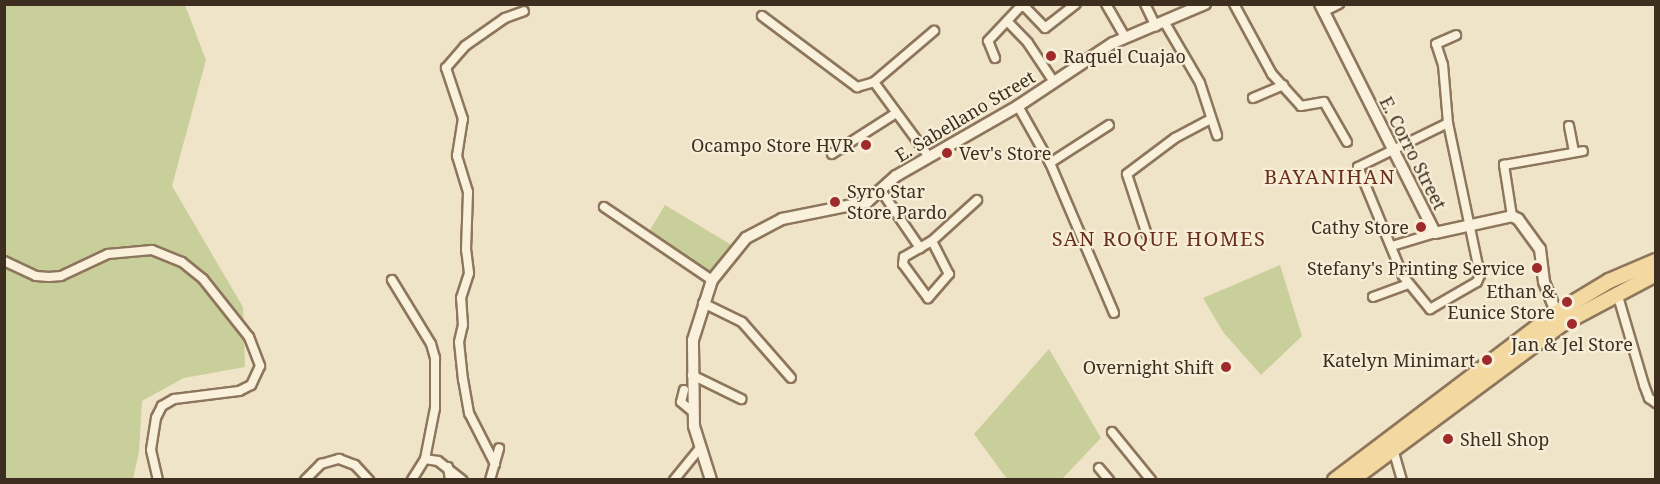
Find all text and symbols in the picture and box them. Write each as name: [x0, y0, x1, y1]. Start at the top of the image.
place label: Raquel Cuajao: [1063, 45, 1186, 67]
marker: Raquel Cuajao: [1044, 49, 1058, 63]
street label: E. Sabellano Street: [891, 66, 1039, 166]
street label: E. Corro Street: [1375, 93, 1451, 213]
place label: Ocampo Store HVR: [691, 134, 854, 156]
marker: Ocampo Store HVR: [859, 138, 873, 152]
place label: Vev's Store: [959, 142, 1052, 164]
marker: Vev's Store: [940, 146, 954, 160]
district label: BAYANIHAN: [1264, 164, 1396, 188]
place label: Syro Star Store Pardo: [847, 181, 947, 224]
marker: Syro Star Store Pardo: [828, 195, 842, 209]
place label: Cathy Store: [1311, 216, 1409, 238]
marker: Cathy Store: [1414, 220, 1428, 234]
district label: SAN ROQUE HOMES: [1052, 226, 1266, 250]
place label: Stefany's Printing Service: [1307, 257, 1525, 279]
marker: Stefany's Printing Service: [1530, 261, 1544, 275]
place label: Ethan & Eunice Store: [1447, 281, 1555, 324]
marker: Ethan & Eunice Store: [1560, 295, 1574, 309]
marker: Jan & Jel Store: [1565, 317, 1579, 331]
place label: Jan & Jel Store: [1511, 333, 1633, 355]
place label: Katelyn Minimart: [1322, 349, 1475, 371]
marker: Katelyn Minimart: [1480, 353, 1494, 367]
place label: Overnight Shift: [1083, 356, 1214, 378]
marker: Overnight Shift: [1219, 360, 1233, 374]
place label: Shell Shop: [1460, 428, 1549, 450]
marker: Shell Shop: [1441, 432, 1455, 446]

